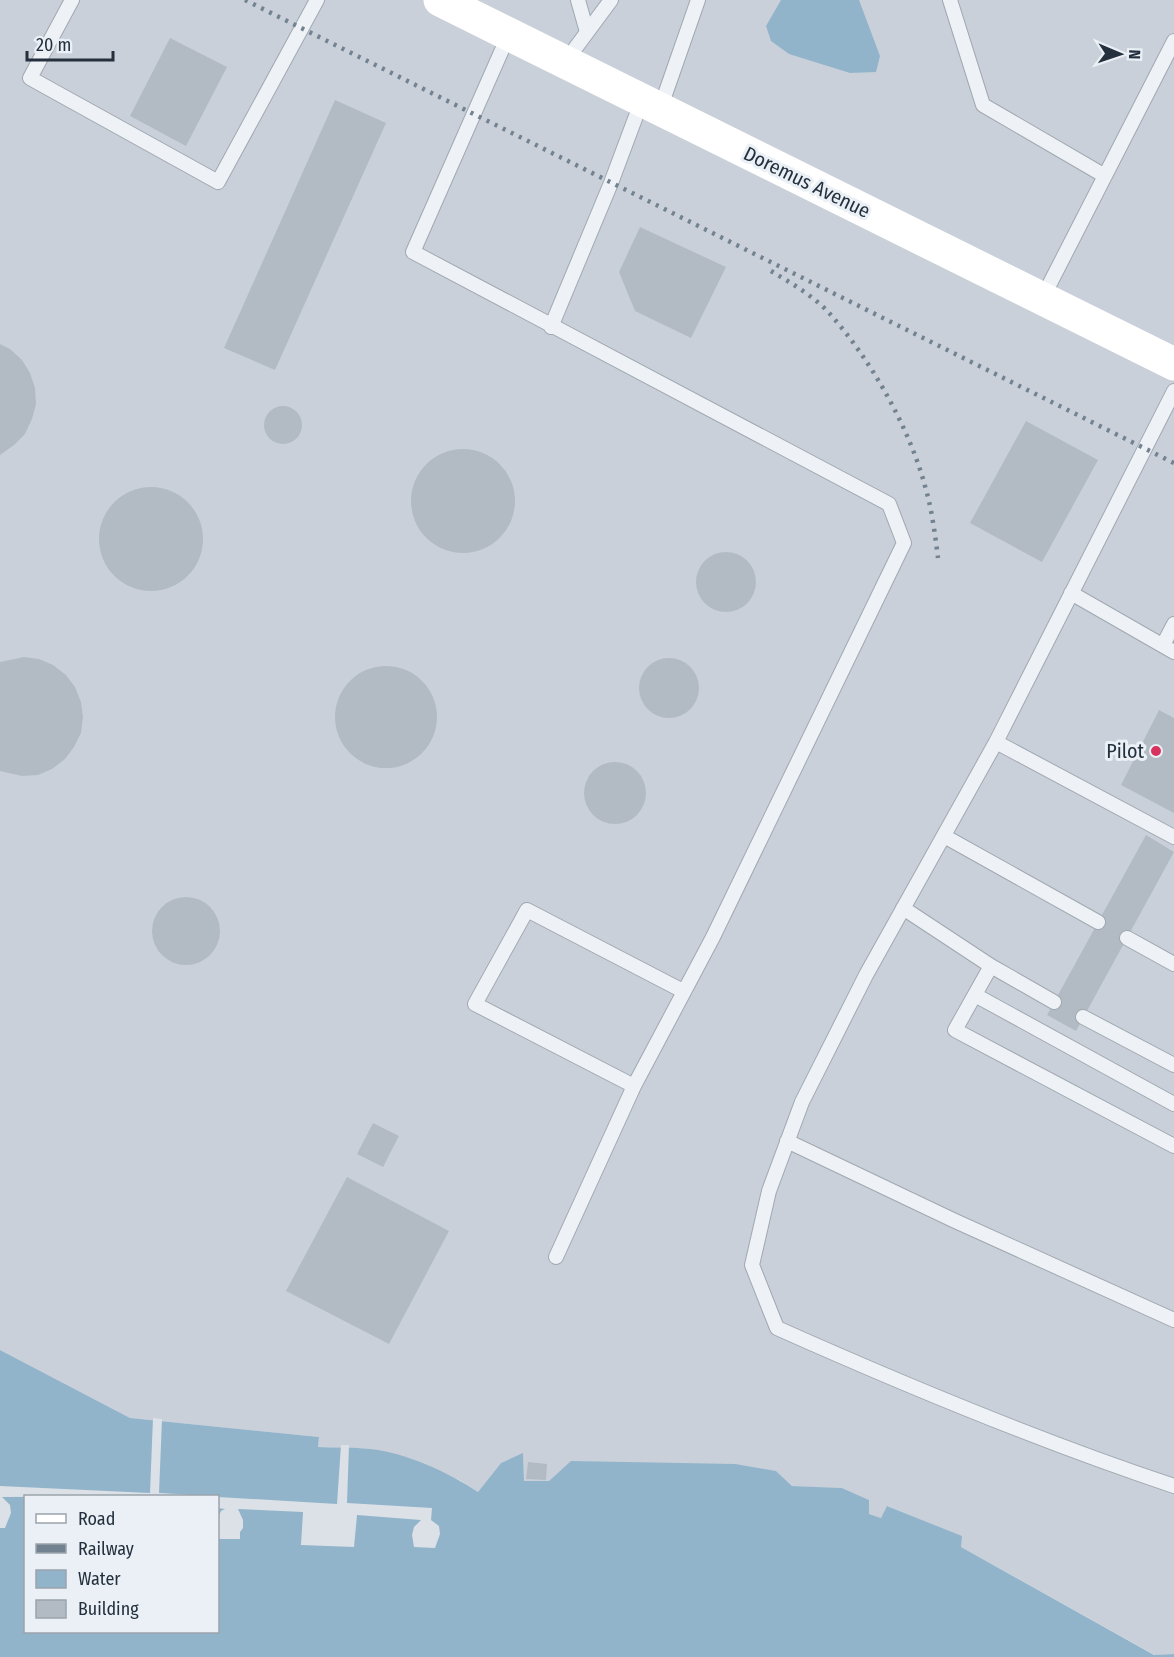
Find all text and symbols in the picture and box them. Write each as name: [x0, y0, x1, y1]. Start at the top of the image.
scale bar: [27, 24, 112, 62]
north arrow: [1090, 24, 1150, 84]
text: 20 m: [36, 34, 71, 56]
text: N: [1125, 49, 1144, 60]
street label: Doremus Avenue: [740, 141, 874, 223]
place label: Pilot: [1106, 739, 1144, 763]
marker: Pilot: [1149, 744, 1163, 758]
legend: [24, 1495, 219, 1633]
text: Road: [78, 1508, 115, 1530]
text: Railway: [78, 1538, 134, 1560]
text: Water: [78, 1568, 121, 1590]
text: Building: [78, 1598, 139, 1620]

